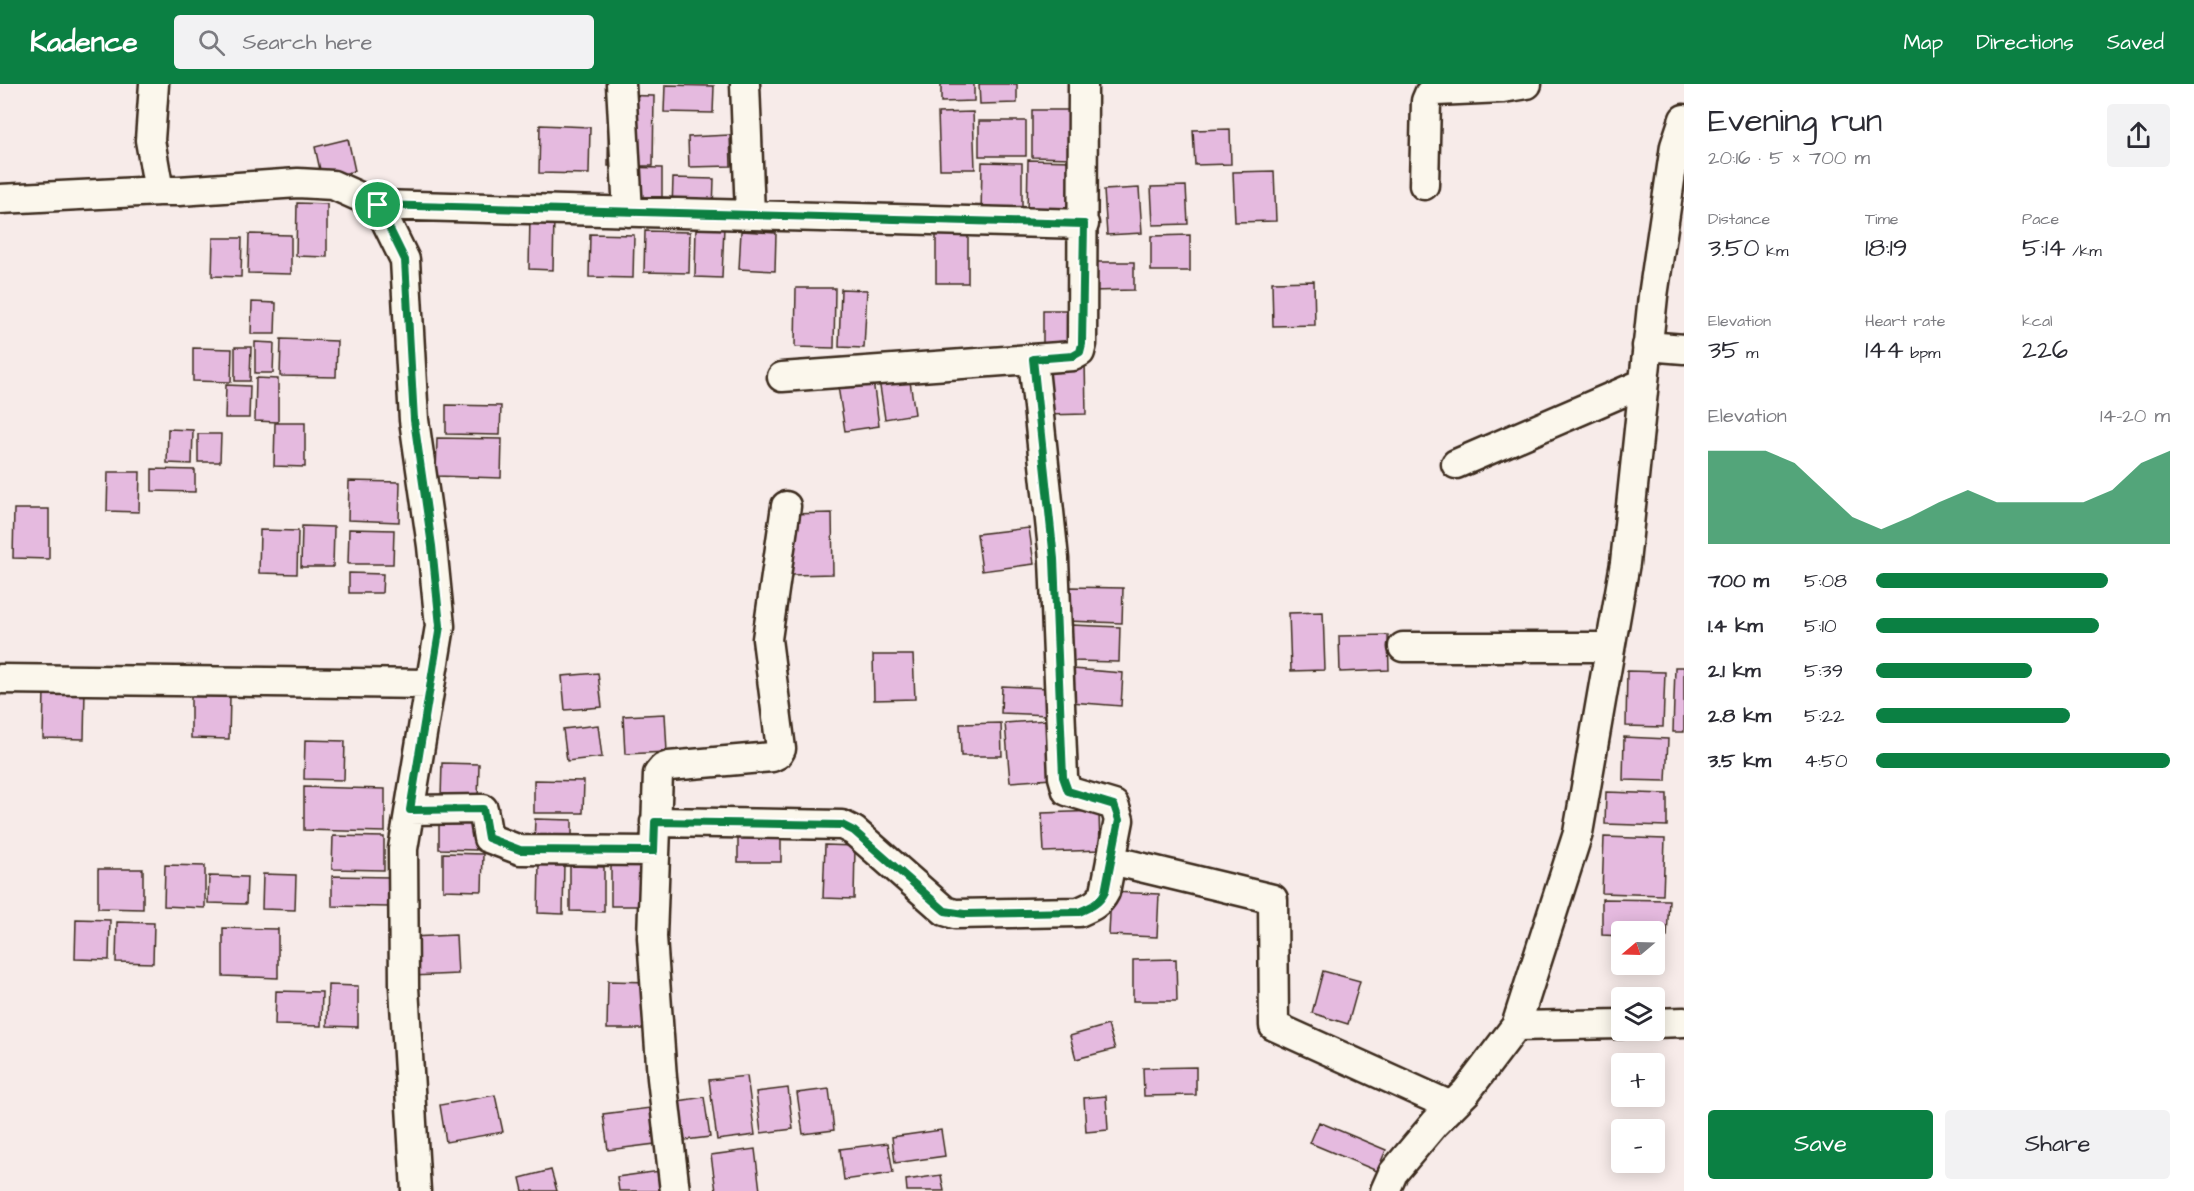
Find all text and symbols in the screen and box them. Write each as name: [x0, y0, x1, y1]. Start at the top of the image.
search box: [174, 15, 594, 69]
text: Kadence: [30, 23, 138, 62]
icon: search: [195, 26, 228, 59]
text: Search here: [243, 27, 372, 58]
text: Map: [1903, 28, 1943, 57]
text: Directions: [1976, 28, 2074, 57]
text: Saved: [2107, 28, 2164, 57]
text: Evening run: [1708, 98, 1882, 144]
button: share: [2107, 104, 2170, 167]
text: 20:16 · 5 × 700 m: [1708, 144, 1870, 172]
pin: [352, 179, 403, 230]
icon: arrive: [361, 188, 394, 221]
text: Distance: [1708, 208, 1770, 230]
text: Time: [1865, 208, 1899, 230]
text: Pace: [2022, 208, 2059, 230]
text: 3.50: [1708, 230, 1760, 266]
text: 18:19: [1865, 230, 1908, 266]
text: 5:14: [2022, 230, 2066, 266]
text: km: [1760, 240, 1788, 262]
text: /km: [2066, 240, 2102, 262]
text: Elevation: [1708, 310, 1771, 332]
text: Heart rate: [1865, 310, 1945, 332]
text: kcal: [2022, 310, 2053, 332]
text: 35: [1708, 332, 1740, 368]
text: 144: [1865, 332, 1904, 368]
text: 226: [2022, 332, 2068, 368]
text: m: [1740, 342, 1759, 364]
text: bpm: [1904, 342, 1940, 364]
text: Elevation: [1708, 402, 1787, 430]
text: 14–20 m: [2100, 402, 2170, 430]
text: 700 m: [1708, 567, 1769, 595]
text: 5:08: [1804, 567, 1847, 595]
text: 1.4 km: [1708, 612, 1763, 640]
text: 5:10: [1804, 612, 1837, 640]
text: 2.1 km: [1708, 657, 1761, 685]
text: 5:39: [1804, 657, 1843, 685]
text: 2.8 km: [1708, 702, 1771, 730]
text: 5:22: [1804, 702, 1844, 730]
text: 3.5 km: [1708, 747, 1771, 775]
text: 4:50: [1804, 747, 1848, 775]
north arrow: [1611, 921, 1665, 975]
map controls: [1611, 921, 1665, 1173]
button: layers: [1611, 987, 1665, 1041]
button: +: [1611, 1053, 1665, 1107]
button: Save: [1708, 1110, 1933, 1179]
button: Share: [1945, 1110, 2170, 1179]
button: −: [1611, 1119, 1665, 1173]

